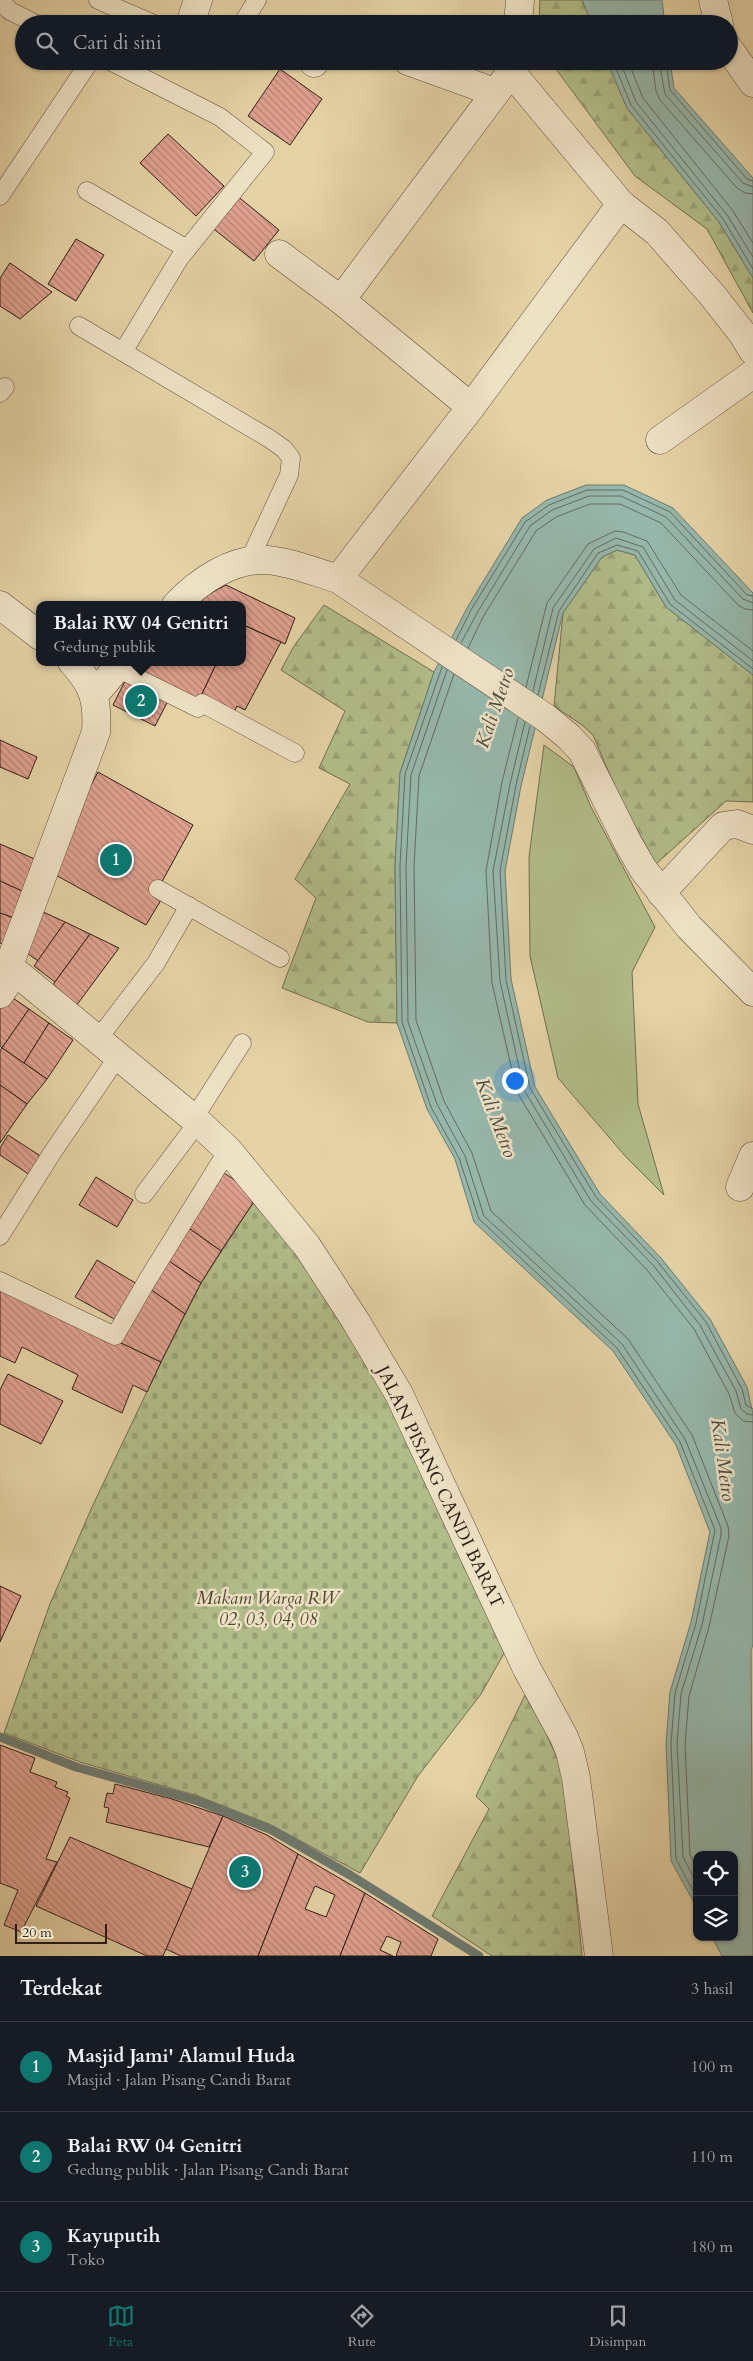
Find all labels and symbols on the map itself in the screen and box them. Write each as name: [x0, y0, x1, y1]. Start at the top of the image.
water label: Kali Metro: [469, 664, 521, 752]
pin: 2: [125, 682, 157, 720]
pin: 1: [100, 841, 132, 879]
your location: [502, 1068, 528, 1094]
water label: Kali Metro: [469, 1075, 523, 1162]
street label: JALAN PISANG CANDI BARAT: [369, 1359, 510, 1612]
water label: Kali Metro: [704, 1417, 742, 1503]
park label: Makam Warga RW 02, 03, 04, 08: [197, 1586, 341, 1632]
pin: 3: [229, 1853, 261, 1891]
scale bar: [15, 1921, 108, 1944]

